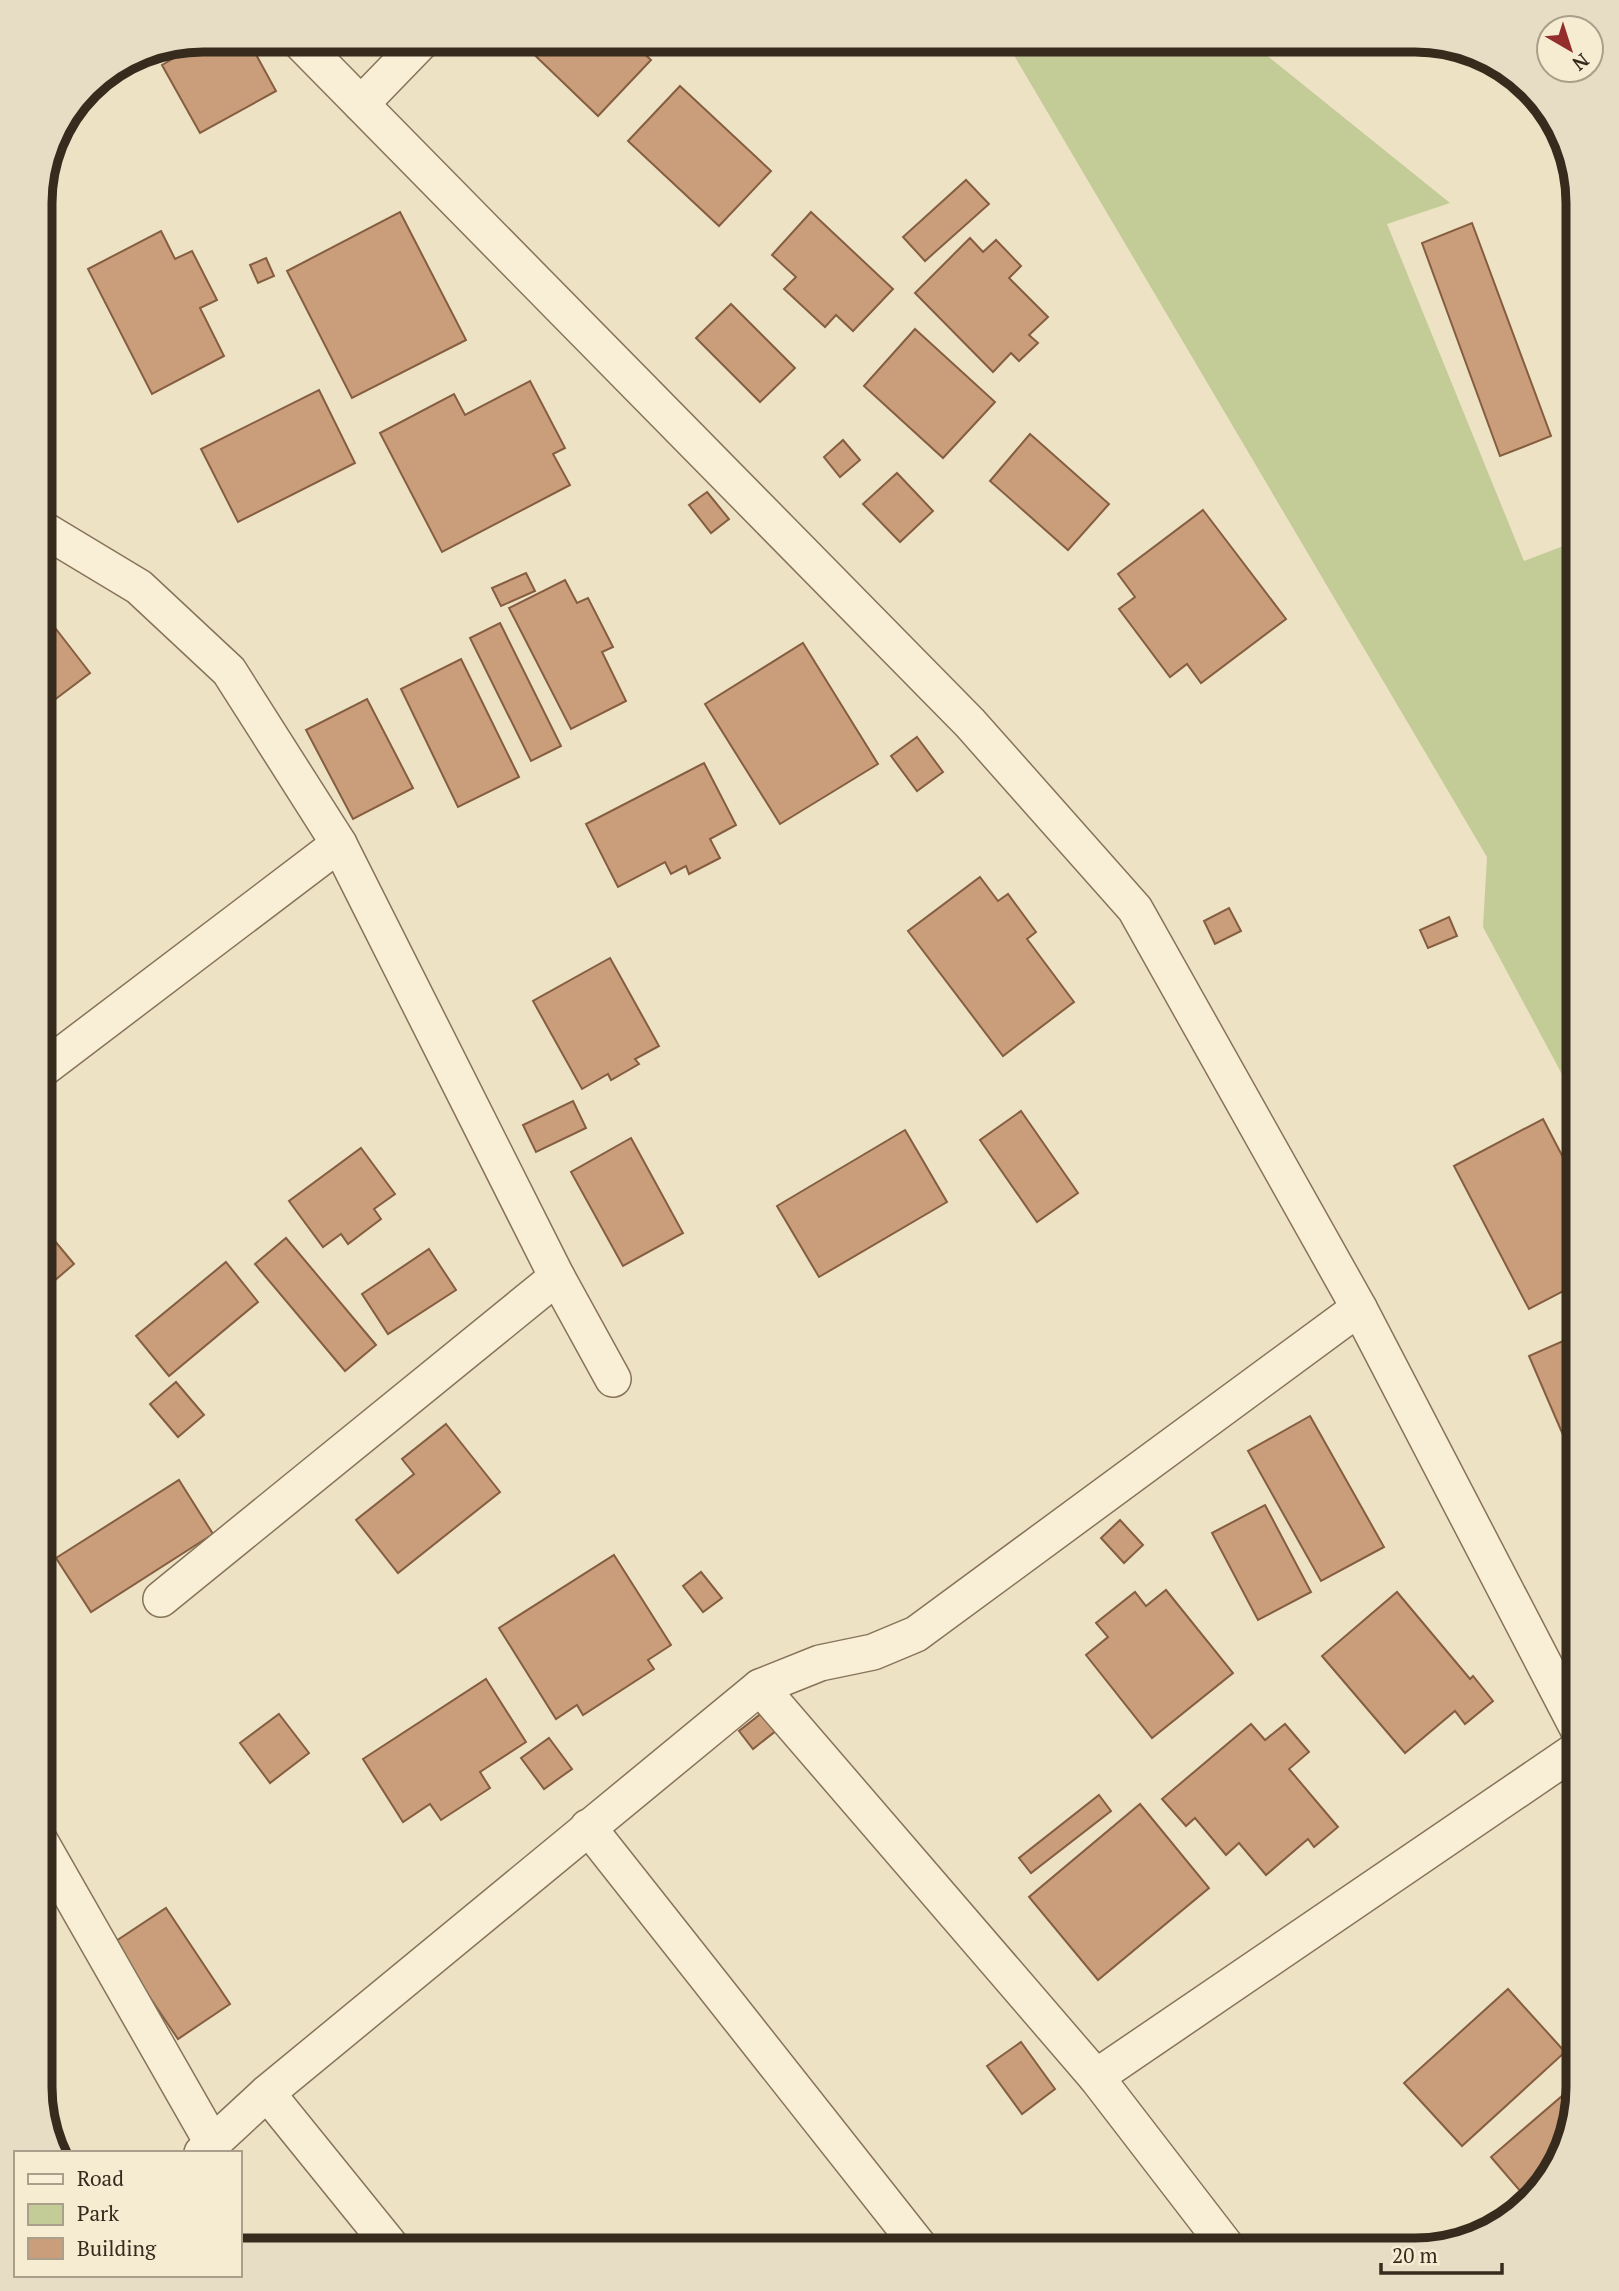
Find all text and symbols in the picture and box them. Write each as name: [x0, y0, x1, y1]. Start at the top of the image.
north arrow: [1535, 14, 1605, 84]
text: N: [1567, 48, 1594, 77]
legend: [14, 2151, 242, 2277]
text: Road: [77, 2164, 124, 2192]
text: Park: [77, 2199, 119, 2227]
scale bar: [1381, 2232, 1502, 2276]
text: Building: [77, 2234, 157, 2262]
text: 20 m: [1392, 2241, 1438, 2269]

